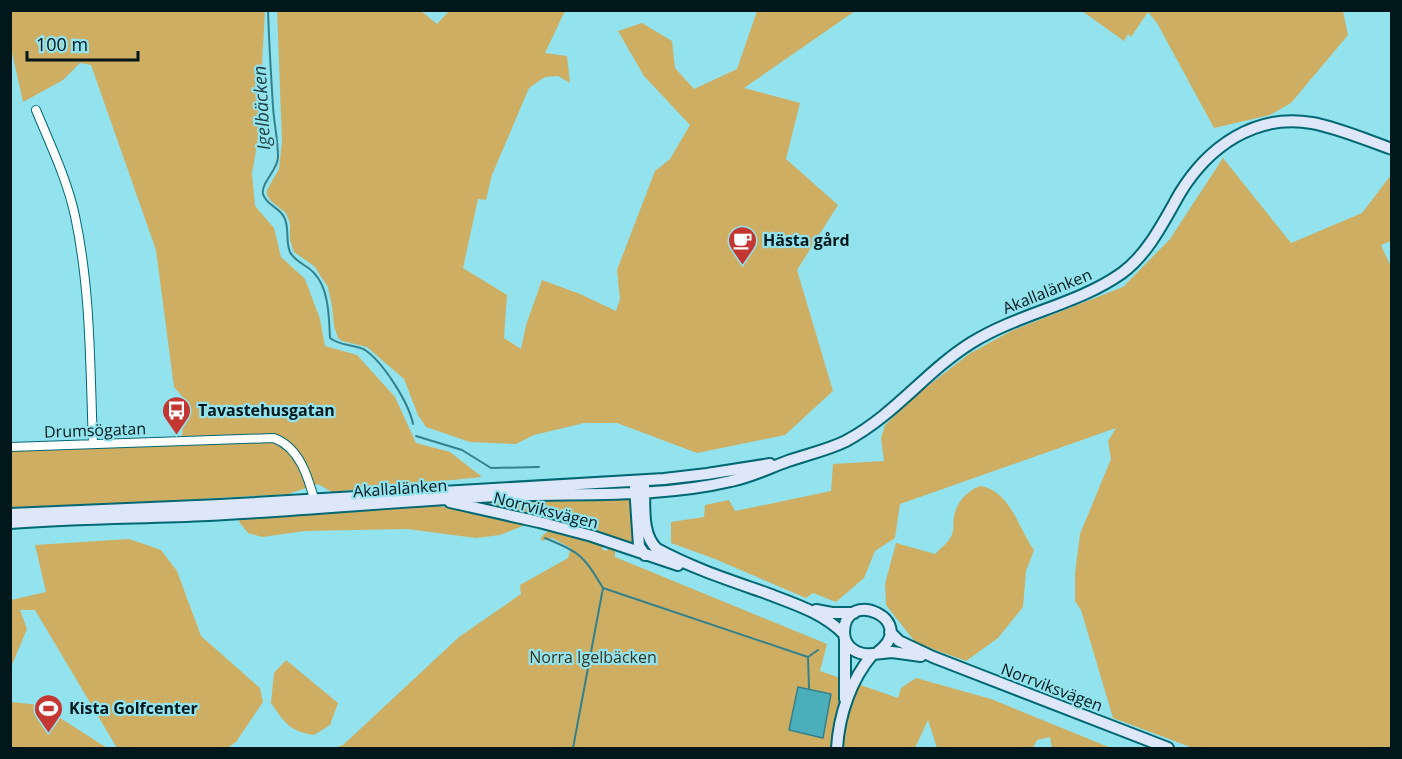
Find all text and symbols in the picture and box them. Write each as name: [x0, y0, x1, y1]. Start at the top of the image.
scale bar: [27, 24, 138, 62]
text: 100 m: [36, 32, 88, 56]
water label: Igelbäcken: [247, 65, 275, 151]
cafe icon: Hästa gård: [726, 224, 758, 266]
place label: Hästa gård: [763, 229, 850, 251]
street label: Akallalänken: [999, 263, 1095, 319]
bus stop icon: Tavastehusgatan: [161, 394, 193, 436]
place label: Tavastehusgatan: [198, 399, 335, 421]
street label: Drumsögatan: [44, 417, 146, 443]
street label: Akallalänken: [352, 474, 448, 502]
street label: Norrviksvägen: [491, 486, 601, 534]
park label: Norra Igelbäcken: [529, 646, 657, 668]
street label: Norrviksvägen: [998, 658, 1106, 716]
sports icon: Kista Golfcenter: [32, 692, 64, 734]
place label: Kista Golfcenter: [69, 697, 198, 719]

